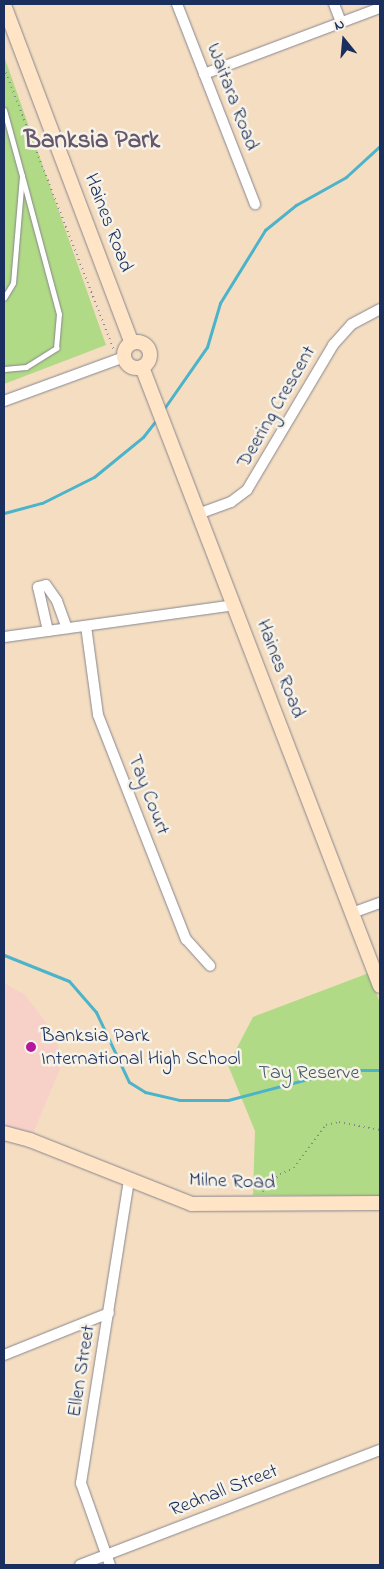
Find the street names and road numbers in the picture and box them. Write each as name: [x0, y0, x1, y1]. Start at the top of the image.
street label: Waitara Road: [201, 40, 263, 154]
street label: Haines Road: [78, 170, 138, 276]
street label: Deering Crescent: [232, 342, 322, 472]
street label: Haines Road: [250, 616, 310, 722]
street label: Tay Court: [122, 751, 174, 839]
street label: Milne Road: [188, 1168, 276, 1196]
street label: Ellen Street: [63, 1323, 101, 1419]
street label: Rednall Street: [166, 1459, 282, 1523]

